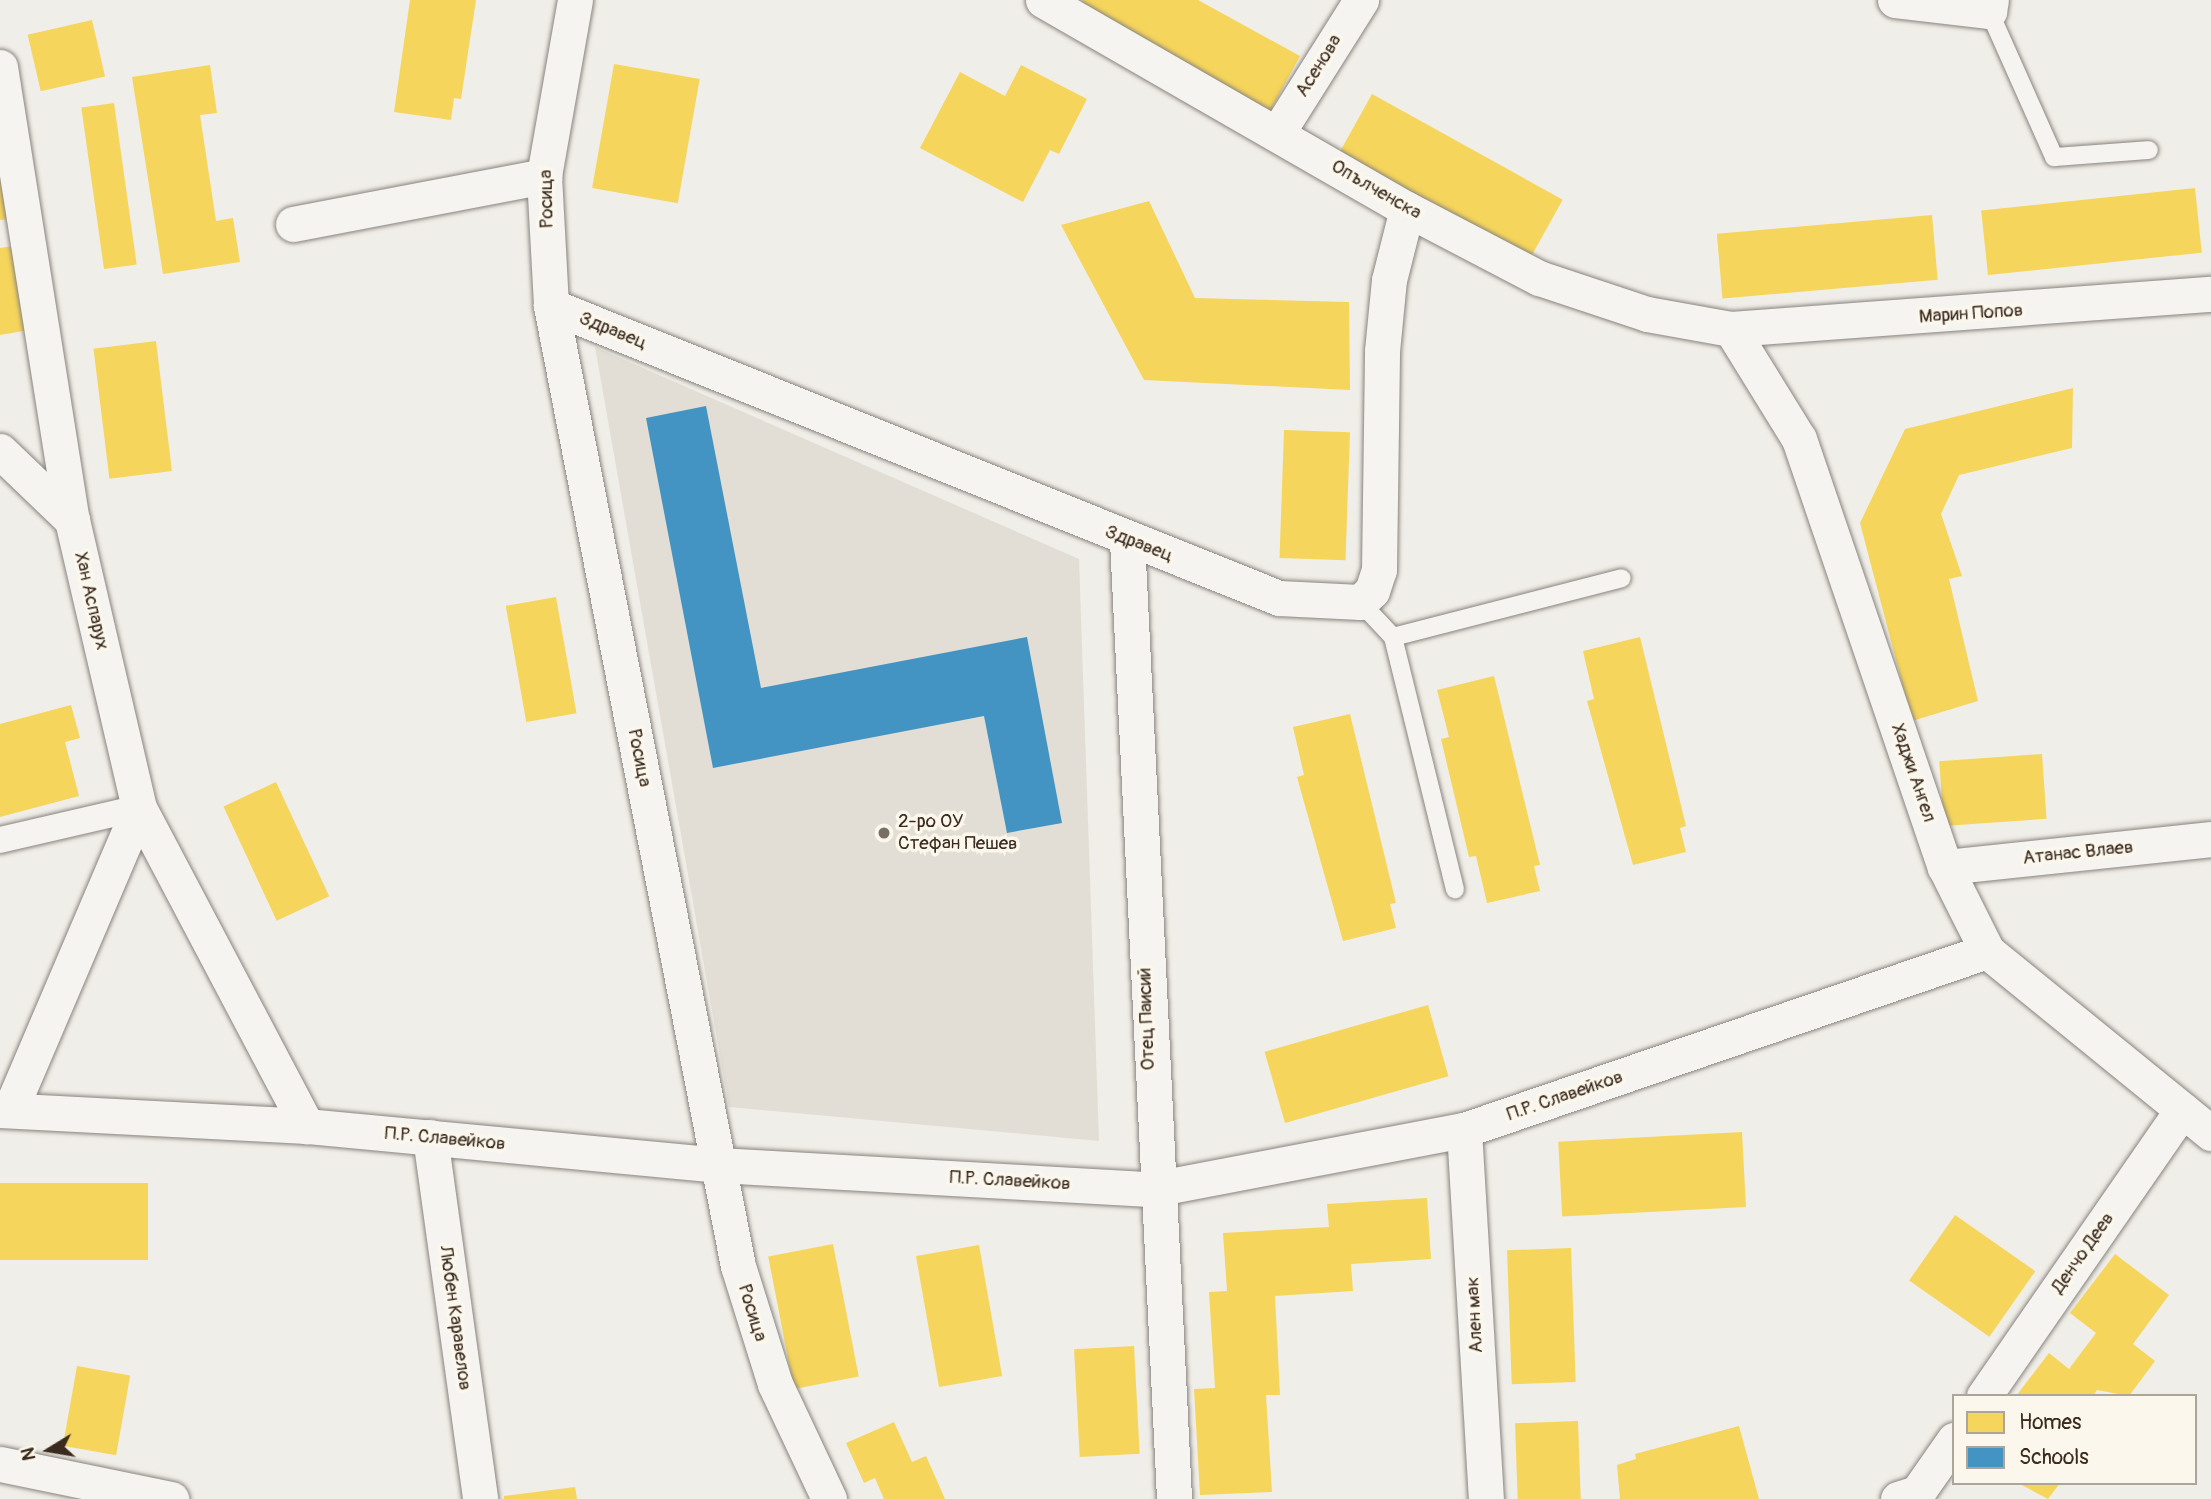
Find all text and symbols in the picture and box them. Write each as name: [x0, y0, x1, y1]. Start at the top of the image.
street label: Асенова: [1291, 31, 1347, 101]
street label: Опълченска: [1327, 155, 1425, 225]
street label: Росица: [535, 170, 559, 228]
street label: Марин Попов: [1918, 299, 2024, 329]
street label: Здравец: [576, 307, 650, 355]
street label: Здравец: [1102, 521, 1176, 567]
street label: Хан Аспарух: [69, 550, 113, 652]
street label: Хаджи Ангел: [1885, 721, 1941, 825]
street label: Росица: [622, 727, 656, 789]
place label: 2-ро ОУ Стефан Пешев: [898, 811, 1017, 855]
marker: 2-ро ОУ Стефан Пешев: [876, 825, 892, 841]
street label: Атанас Влаев: [2022, 836, 2134, 870]
street label: Отец Паисий: [1134, 967, 1160, 1071]
street label: П.Р. Славейков: [1504, 1066, 1626, 1126]
street label: П.Р. Славейков: [384, 1122, 506, 1156]
street label: П.Р. Славейков: [949, 1166, 1071, 1196]
street label: Денчо Деев: [2047, 1208, 2119, 1298]
street label: Любен Каравелов: [434, 1244, 476, 1392]
street label: Ален мак: [1462, 1276, 1488, 1354]
street label: Росица: [733, 1282, 771, 1344]
legend: [1952, 1394, 2197, 1485]
text: Homes: [2019, 1409, 2081, 1436]
north arrow: [14, 1415, 84, 1485]
text: Schools: [2019, 1444, 2089, 1471]
text: N: [15, 1445, 41, 1463]

